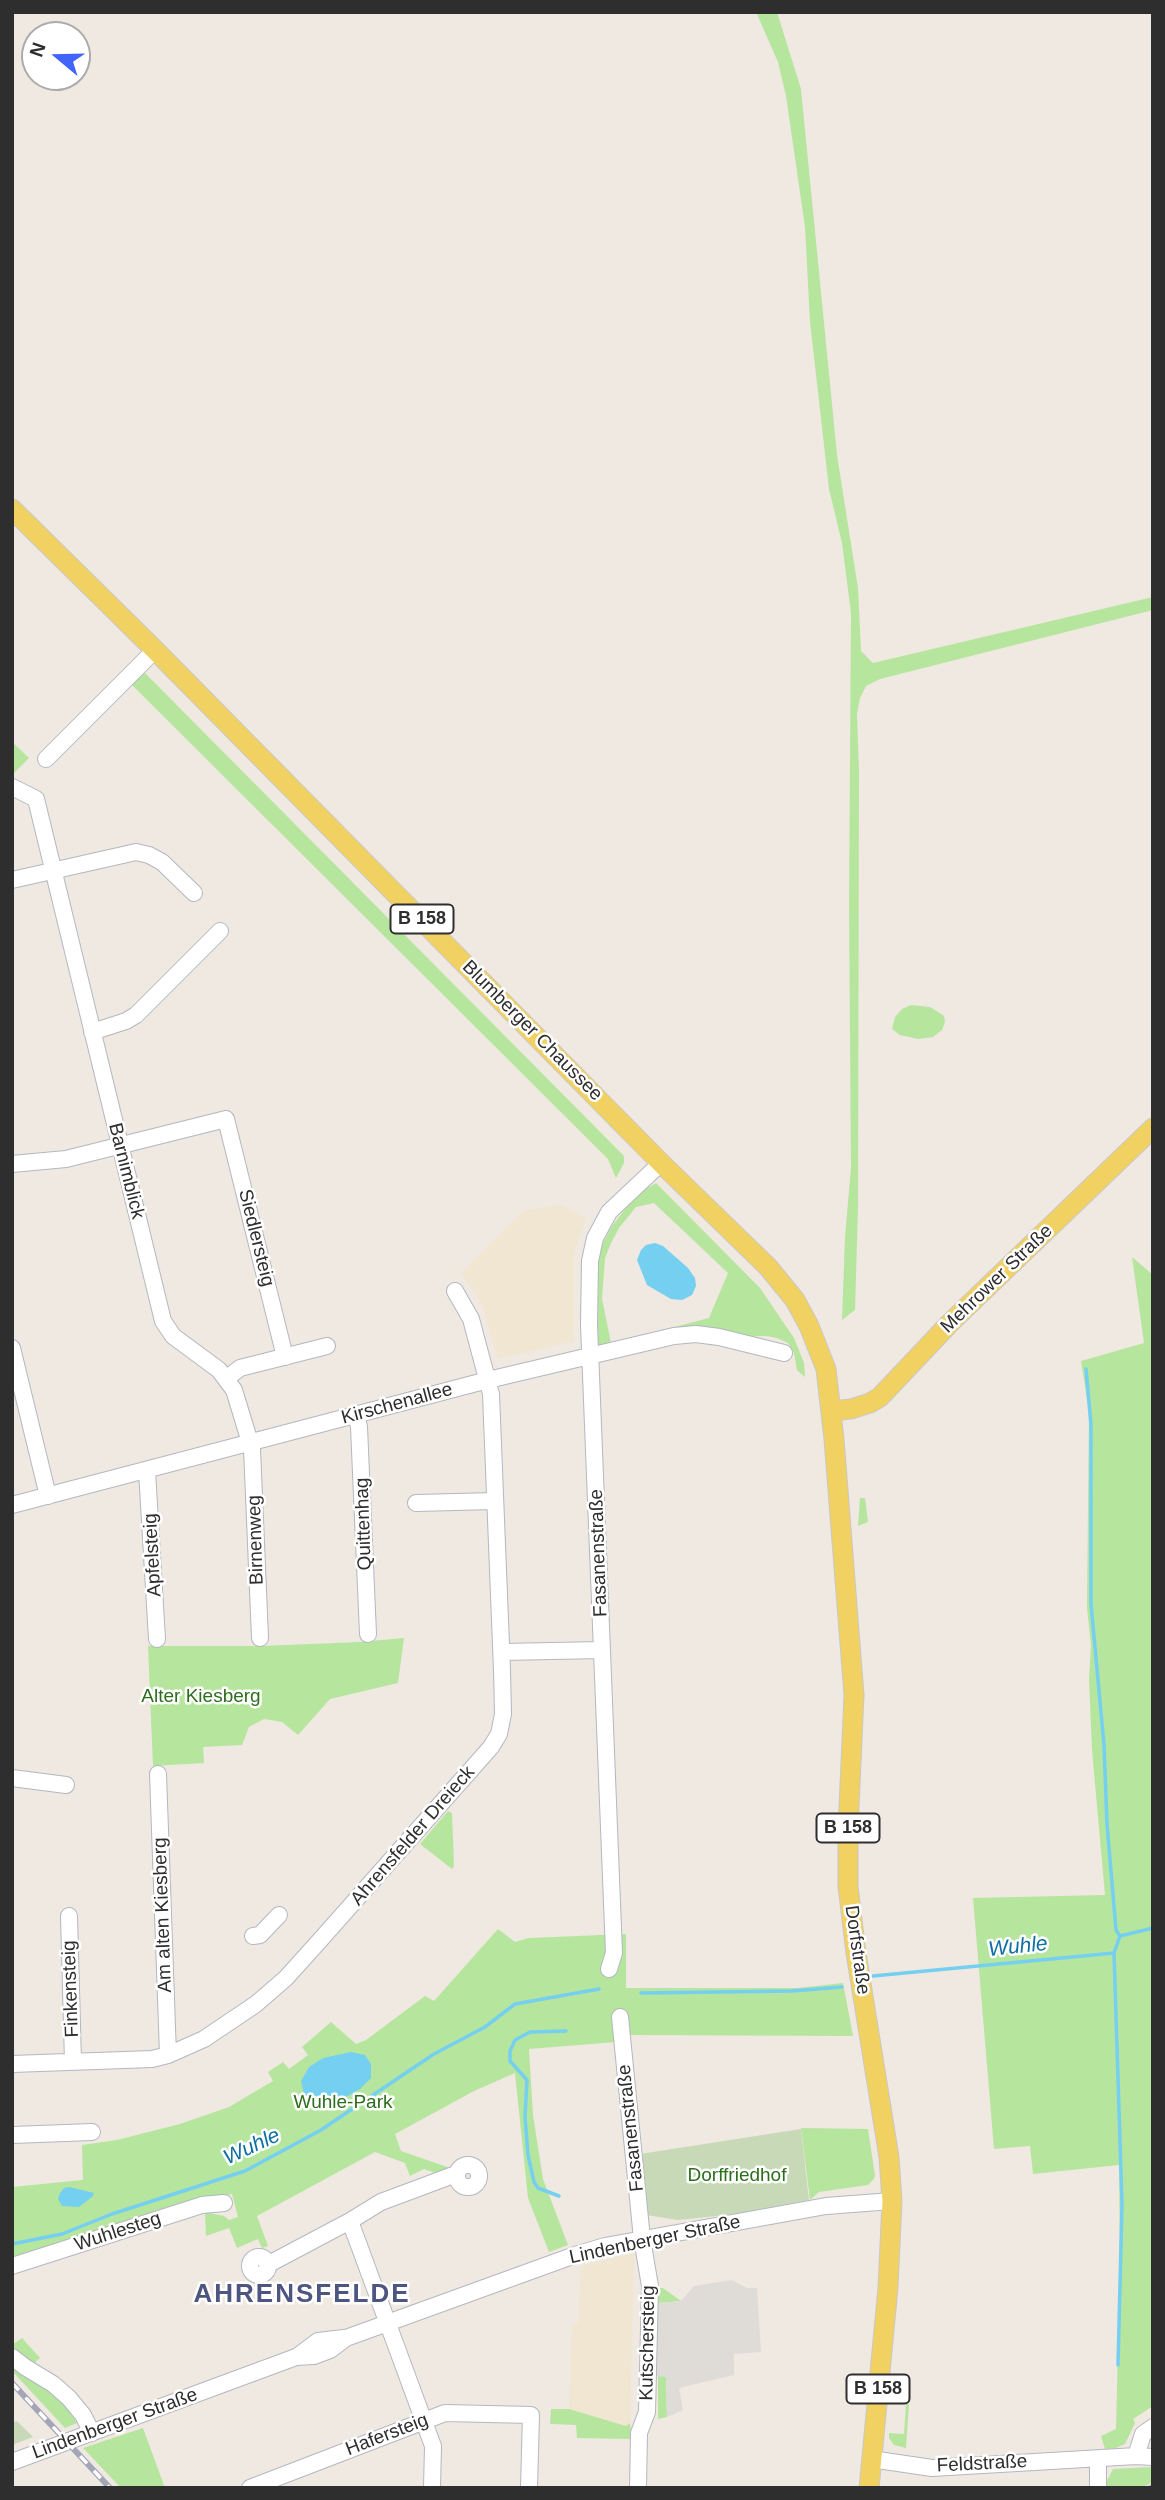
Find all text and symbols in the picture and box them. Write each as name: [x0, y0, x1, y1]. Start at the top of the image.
north arrow: [21, 21, 91, 91]
text: N: [25, 40, 50, 60]
road number: B 158: [390, 904, 453, 934]
street label: Blumberger Chaussee: [457, 956, 607, 1106]
street label: Barnimblick: [103, 1121, 149, 1221]
street label: Siedlersteig: [233, 1187, 279, 1289]
street label: Mehrower Straße: [936, 1220, 1058, 1338]
street label: Kirschenallee: [339, 1378, 455, 1430]
street label: Quittenhag: [351, 1477, 377, 1571]
street label: Fasanenstraße: [585, 1489, 613, 1617]
street label: Birnenweg: [243, 1495, 269, 1585]
street label: Apfelsteig: [139, 1513, 167, 1597]
park label: Alter Kiesberg: [141, 1686, 261, 1708]
street label: Ahrensfelder Dreieck: [346, 1762, 480, 1910]
road number: B 158: [816, 1814, 880, 1842]
street label: Am alten Kiesberg: [149, 1837, 177, 1993]
street label: Dorfstraße: [839, 1904, 875, 1996]
water label: Wuhle: [987, 1931, 1049, 1963]
street label: Finkensteig: [58, 1940, 84, 2038]
street label: Fasanenstraße: [613, 2063, 649, 2193]
park label: Wuhle-Park: [294, 2092, 392, 2114]
water label: Wuhle: [220, 2123, 284, 2171]
park label: Dorffriedhof: [688, 2165, 786, 2187]
street label: Wuhlesteg: [72, 2207, 164, 2257]
street label: Lindenberger Straße: [567, 2211, 743, 2269]
district label: AHRENSFELDE: [195, 2279, 409, 2311]
street label: Kutschersteig: [636, 2285, 660, 2401]
road number: B 158: [846, 2374, 910, 2404]
street label: Lindenberger Straße: [29, 2383, 201, 2465]
street label: Hafersteig: [342, 2409, 432, 2461]
street label: Feldstraße: [936, 2450, 1028, 2478]

